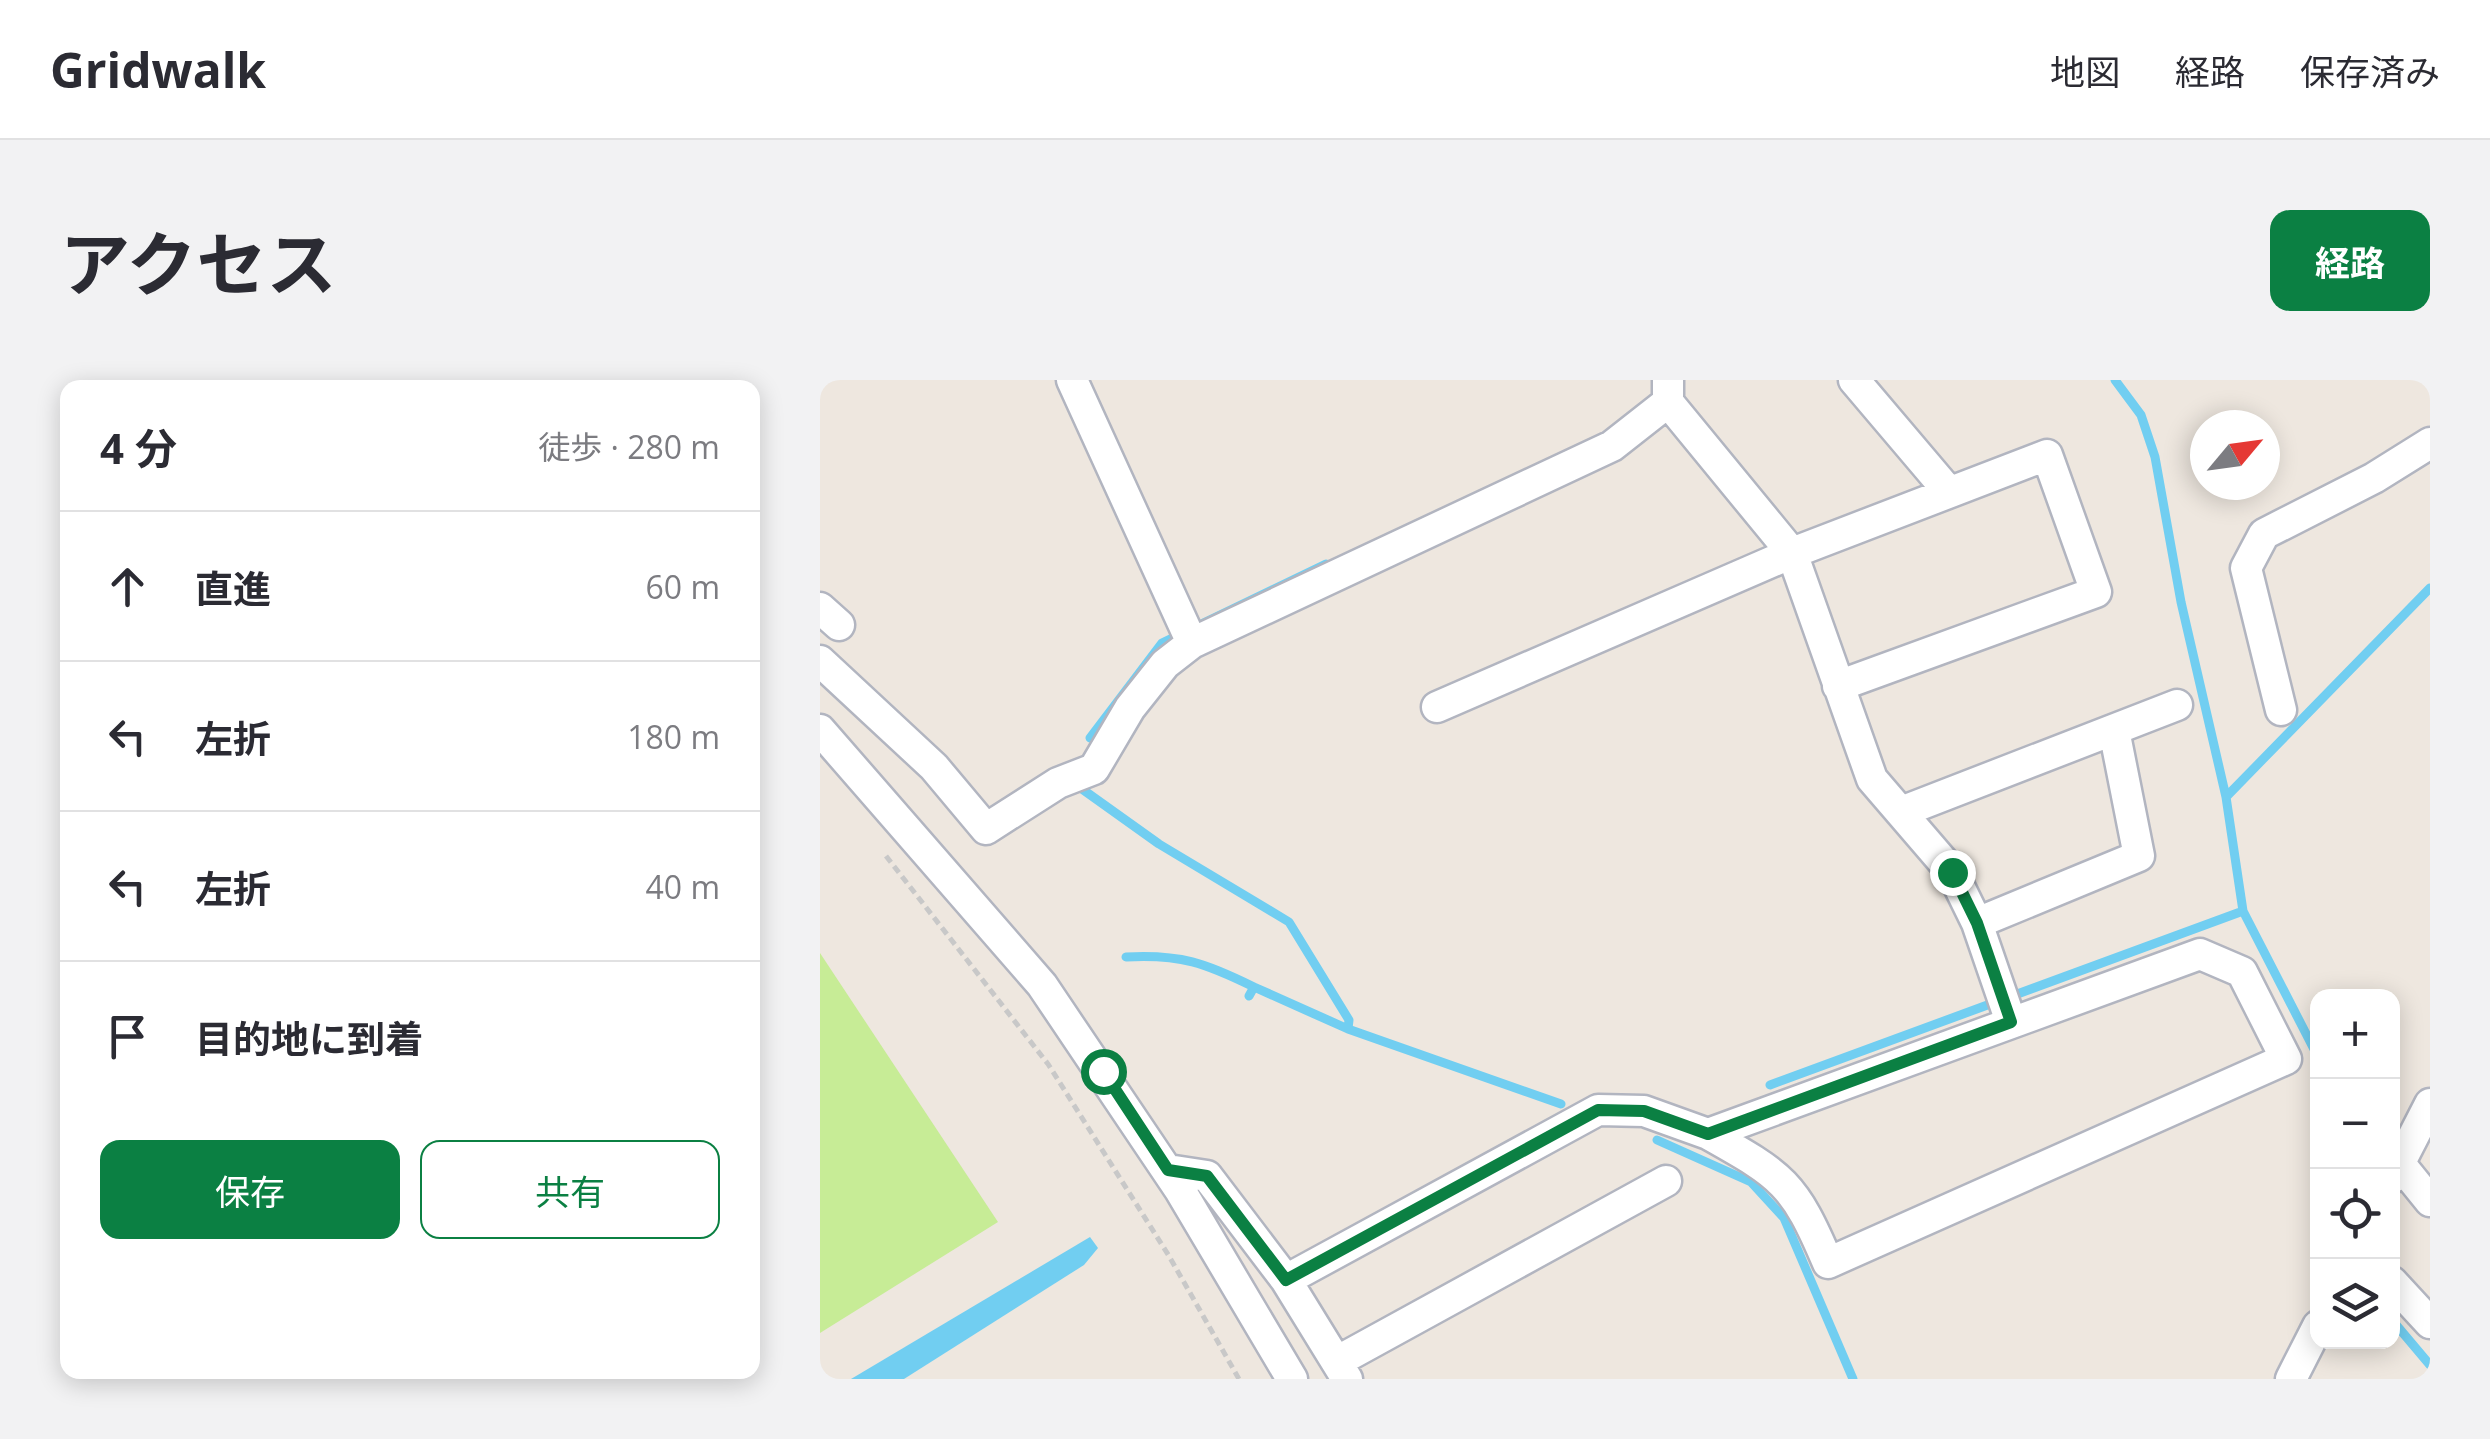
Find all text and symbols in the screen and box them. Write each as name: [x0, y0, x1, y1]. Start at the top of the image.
text: Gridwalk: [50, 37, 266, 102]
text: 地図: [2050, 48, 2120, 95]
text: 経路: [2175, 48, 2245, 95]
text: 保存済み: [2300, 48, 2440, 95]
button: 経路: [2270, 210, 2430, 311]
text: アクセス: [60, 215, 337, 311]
north arrow: [2190, 410, 2280, 500]
text: 4 分: [100, 419, 177, 476]
text: 徒歩 · 280 m: [538, 425, 720, 468]
icon: ahead: [100, 559, 155, 614]
text: 直進: [195, 562, 271, 614]
text: 60 m: [645, 565, 720, 608]
icon: left: [100, 709, 155, 764]
text: 左折: [195, 712, 271, 764]
text: 180 m: [627, 715, 720, 758]
route end: [1930, 850, 1976, 896]
icon: left: [100, 859, 155, 914]
text: 左折: [195, 862, 271, 914]
text: 40 m: [645, 865, 720, 908]
map controls: [2310, 989, 2400, 1349]
button: +: [2310, 989, 2400, 1079]
icon: arrive: [100, 1009, 155, 1064]
text: 目的地に到着: [195, 1012, 423, 1064]
route start: [1081, 1049, 1127, 1095]
button: −: [2310, 1079, 2400, 1169]
button: 保存: [100, 1140, 400, 1239]
button: 共有: [420, 1140, 720, 1239]
button: locate: [2310, 1169, 2400, 1259]
button: layers: [2310, 1259, 2400, 1349]

